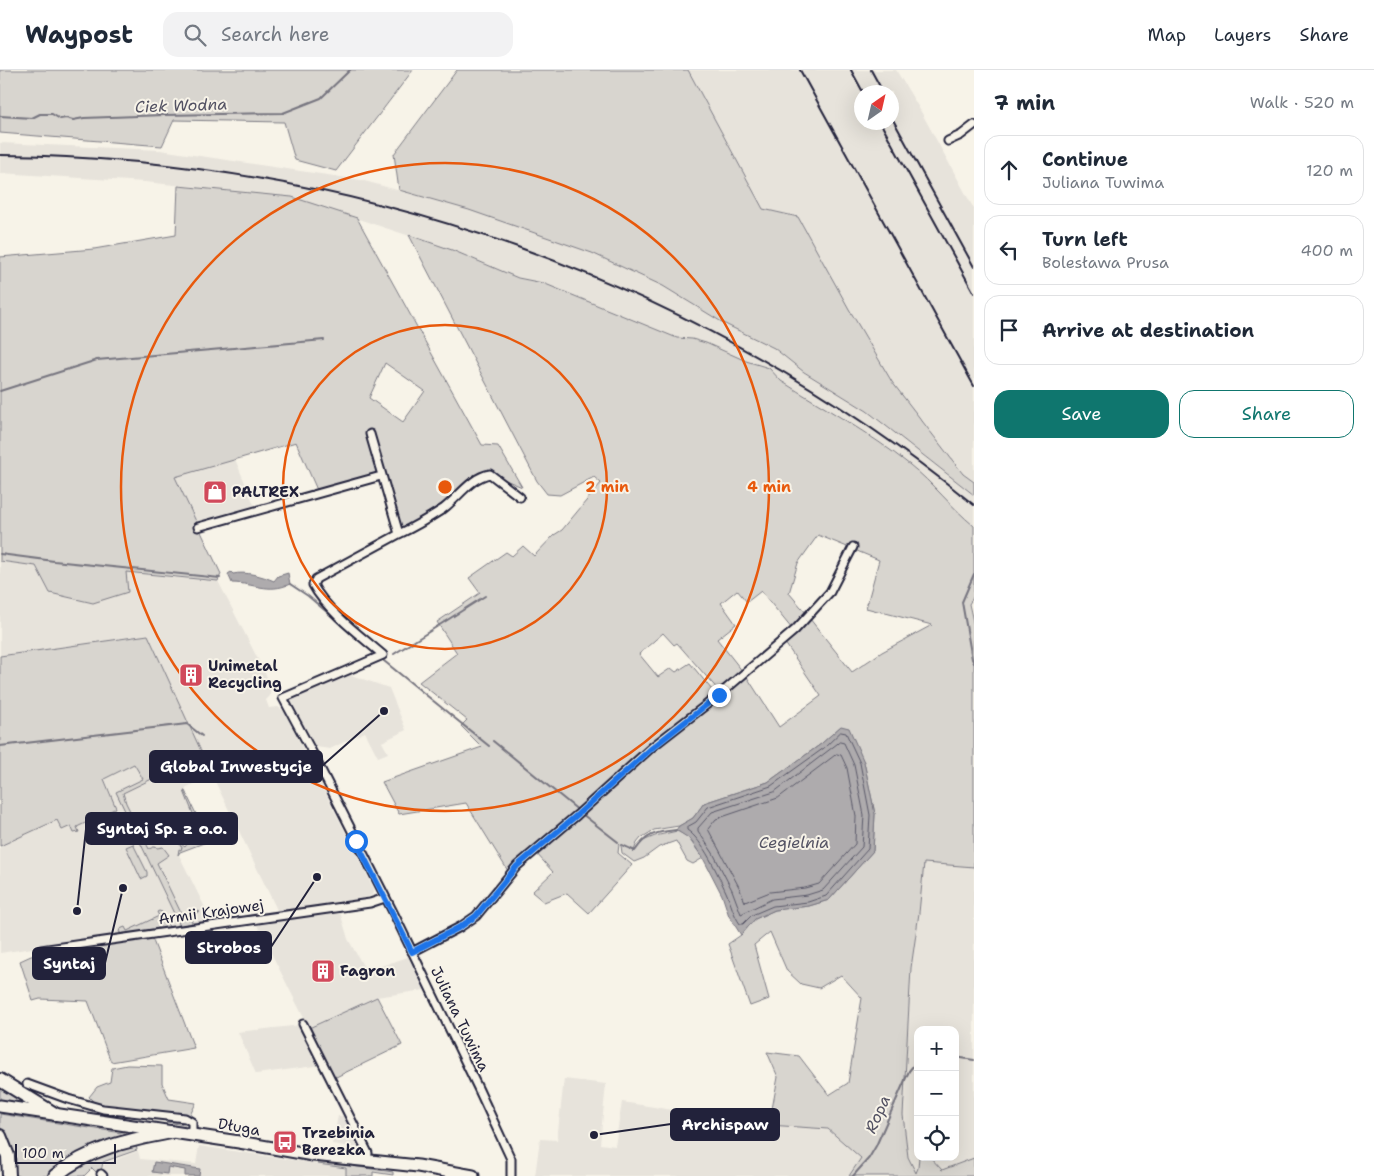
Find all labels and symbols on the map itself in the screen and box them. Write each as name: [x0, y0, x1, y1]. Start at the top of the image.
north arrow: [854, 85, 899, 130]
water label: Ciek Wodna: [134, 93, 228, 118]
text: 2 min: [585, 477, 629, 497]
text: 4 min: [747, 477, 791, 497]
centre of rings: [436, 478, 454, 496]
shop icon: PALTREX: [202, 479, 228, 505]
place label: PALTREX: [232, 482, 299, 502]
place label: Unimetal Recycling: [208, 656, 282, 693]
building icon: Unimetal Recycling: [178, 662, 204, 688]
route end: [708, 684, 731, 707]
callout: Global Inwestycje: [150, 751, 322, 782]
text: Global Inwestycje: [160, 756, 312, 777]
callout: Syntaj Sp. z o.o.: [86, 813, 237, 844]
text: Syntaj Sp. z o.o.: [97, 818, 227, 839]
route start: [345, 830, 368, 853]
water label: Cegielnia: [759, 832, 829, 853]
street label: Armii Krajowej: [157, 895, 265, 929]
callout: Strobos: [186, 932, 271, 963]
text: Strobos: [197, 937, 261, 958]
callout: Syntaj: [33, 948, 105, 979]
text: Syntaj: [43, 953, 95, 974]
building icon: Fagron: [310, 958, 336, 984]
place label: Fagron: [340, 961, 395, 981]
street label: Juliana Tuwima: [426, 963, 494, 1075]
water label: Ropa: [860, 1092, 895, 1137]
callout: Archispaw: [671, 1109, 779, 1140]
street label: Długa: [216, 1113, 262, 1141]
text: Archispaw: [681, 1114, 769, 1135]
place label: Trzebinia Berezka: [302, 1123, 375, 1160]
bus stop icon: Trzebinia Berezka: [272, 1129, 298, 1155]
scale bar: [15, 1141, 116, 1164]

